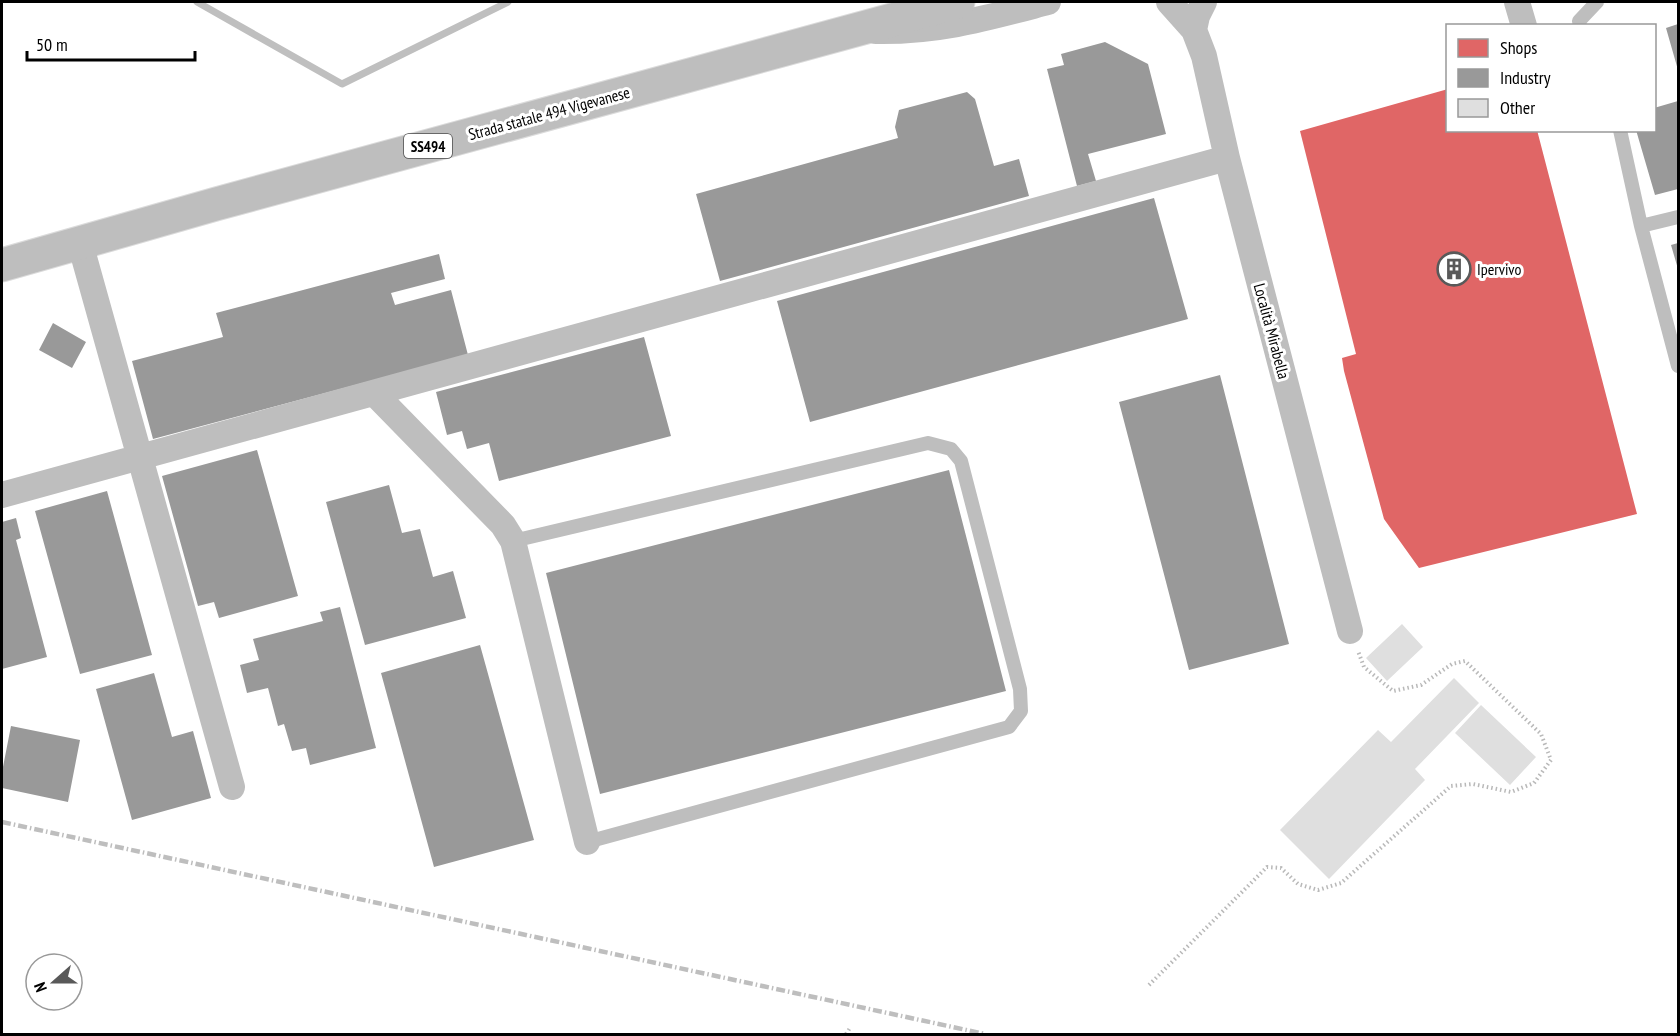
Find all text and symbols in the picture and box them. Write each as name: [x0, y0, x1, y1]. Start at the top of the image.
scale bar: [27, 24, 195, 62]
legend: [1446, 24, 1656, 132]
text: 50 m: [36, 33, 68, 56]
text: Shops: [1500, 36, 1537, 59]
text: Industry: [1500, 66, 1551, 89]
street label: Strada statale 494 Vigevanese: [466, 82, 632, 144]
text: Other: [1500, 96, 1535, 119]
road number: SS494: [404, 134, 452, 158]
building icon: Ipervivo: [1436, 251, 1472, 287]
place label: Ipervivo: [1477, 259, 1522, 279]
street label: Località Mirabella: [1250, 281, 1294, 381]
north arrow: [24, 952, 84, 1012]
text: N: [29, 980, 51, 995]

